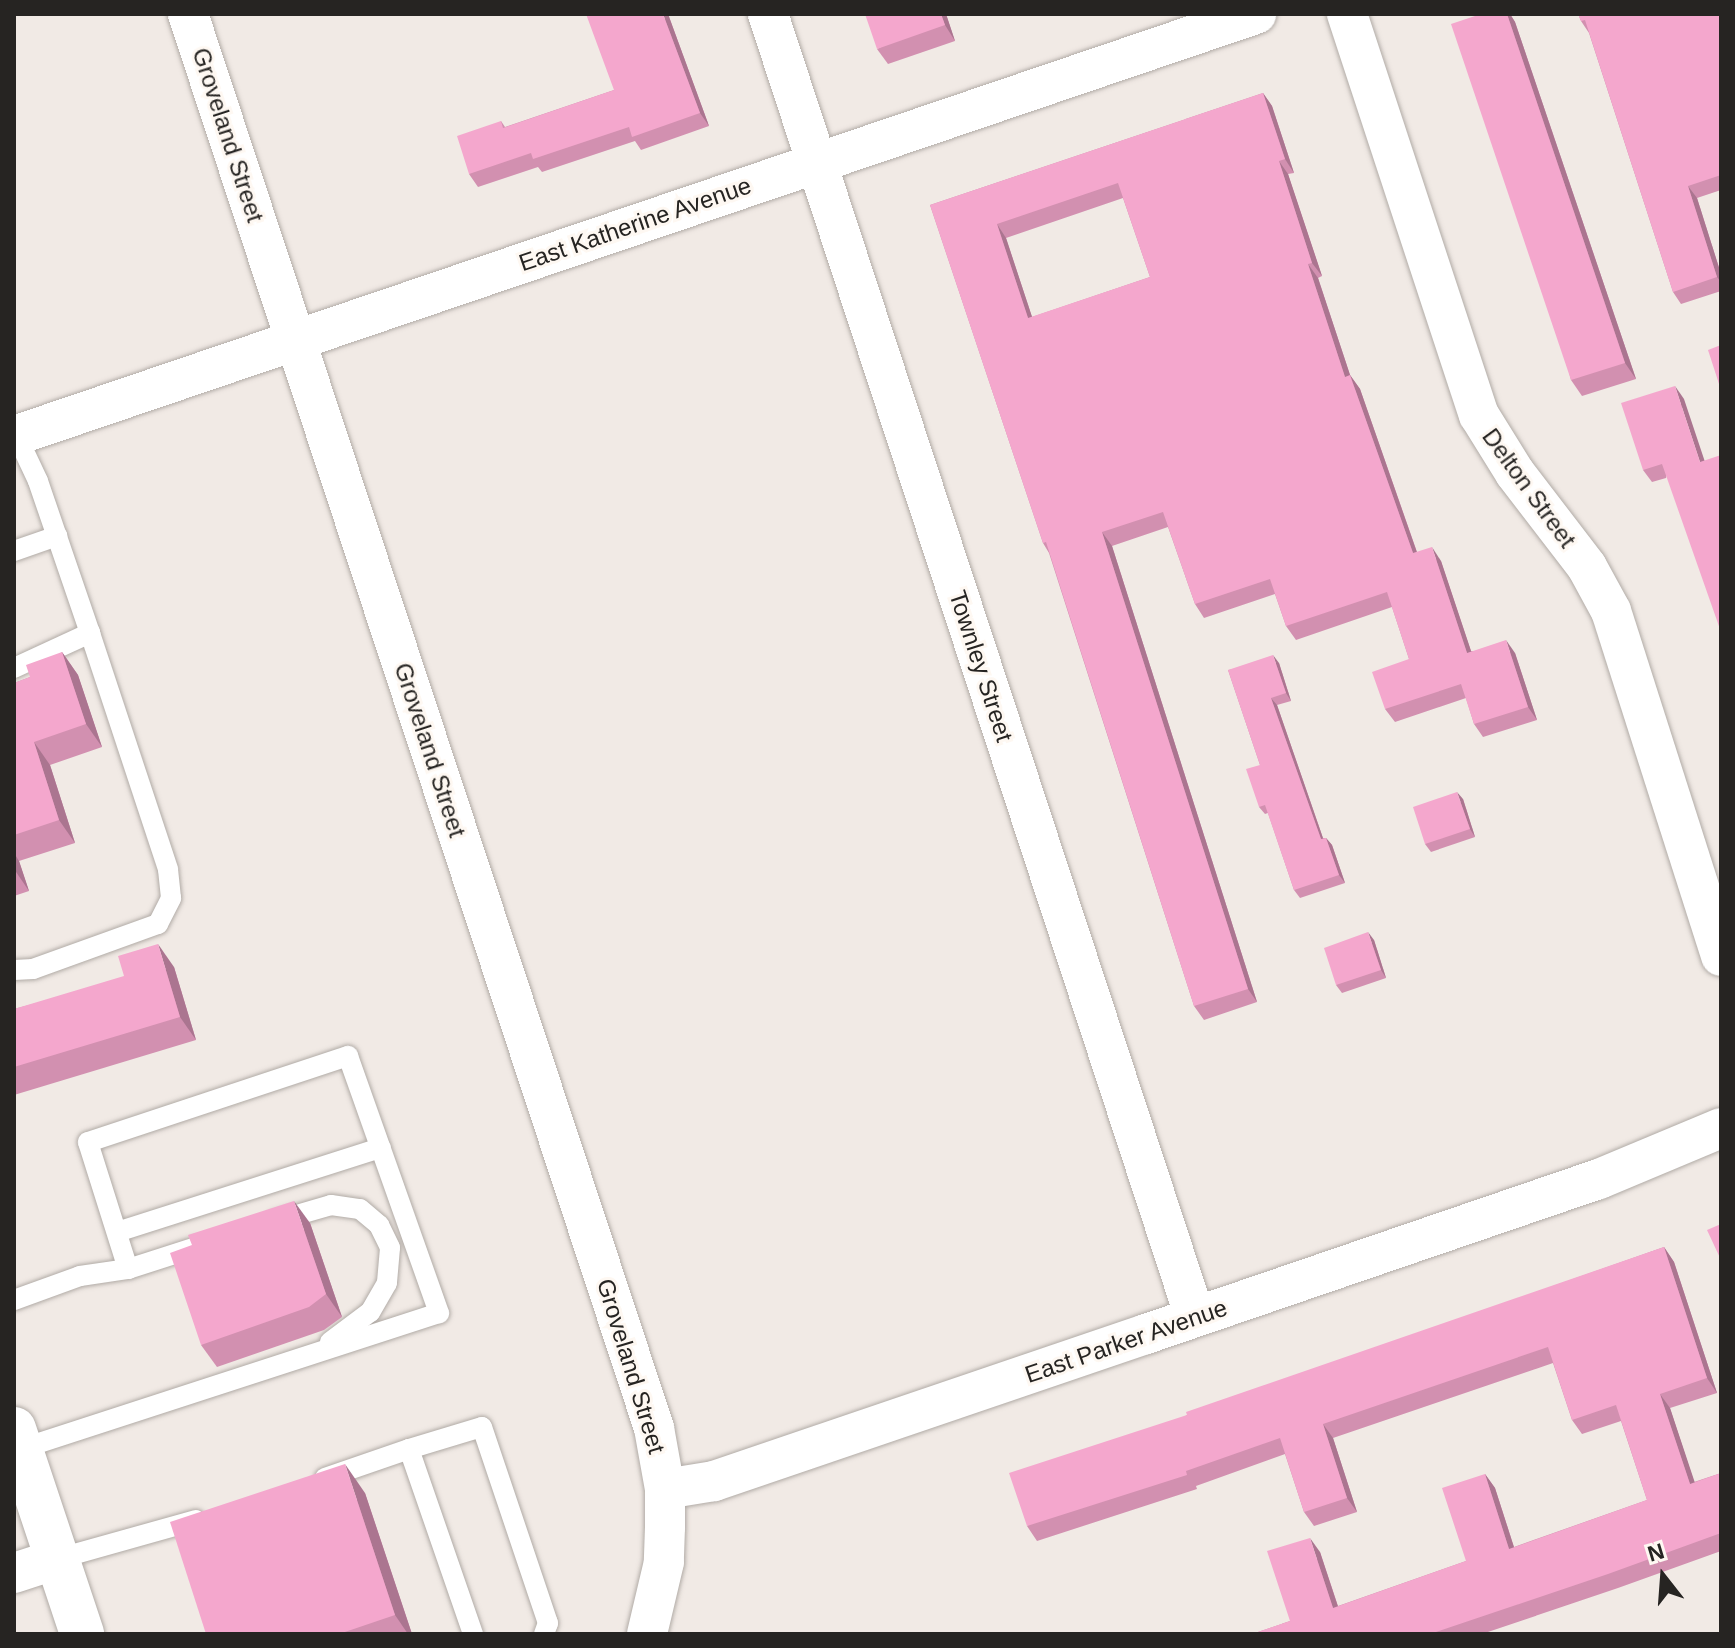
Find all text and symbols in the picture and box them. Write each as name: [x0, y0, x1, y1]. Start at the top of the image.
street label: Groveland Street: [186, 44, 270, 226]
street label: East Katherine Avenue: [514, 170, 756, 278]
street label: Delton Street: [1476, 423, 1582, 553]
street label: Townley Street: [943, 587, 1019, 745]
street label: Groveland Street: [388, 659, 472, 841]
street label: Groveland Street: [591, 1275, 671, 1457]
street label: East Parker Avenue: [1021, 1293, 1231, 1389]
north arrow: [1623, 1536, 1703, 1616]
text: N: [1645, 1538, 1667, 1567]

